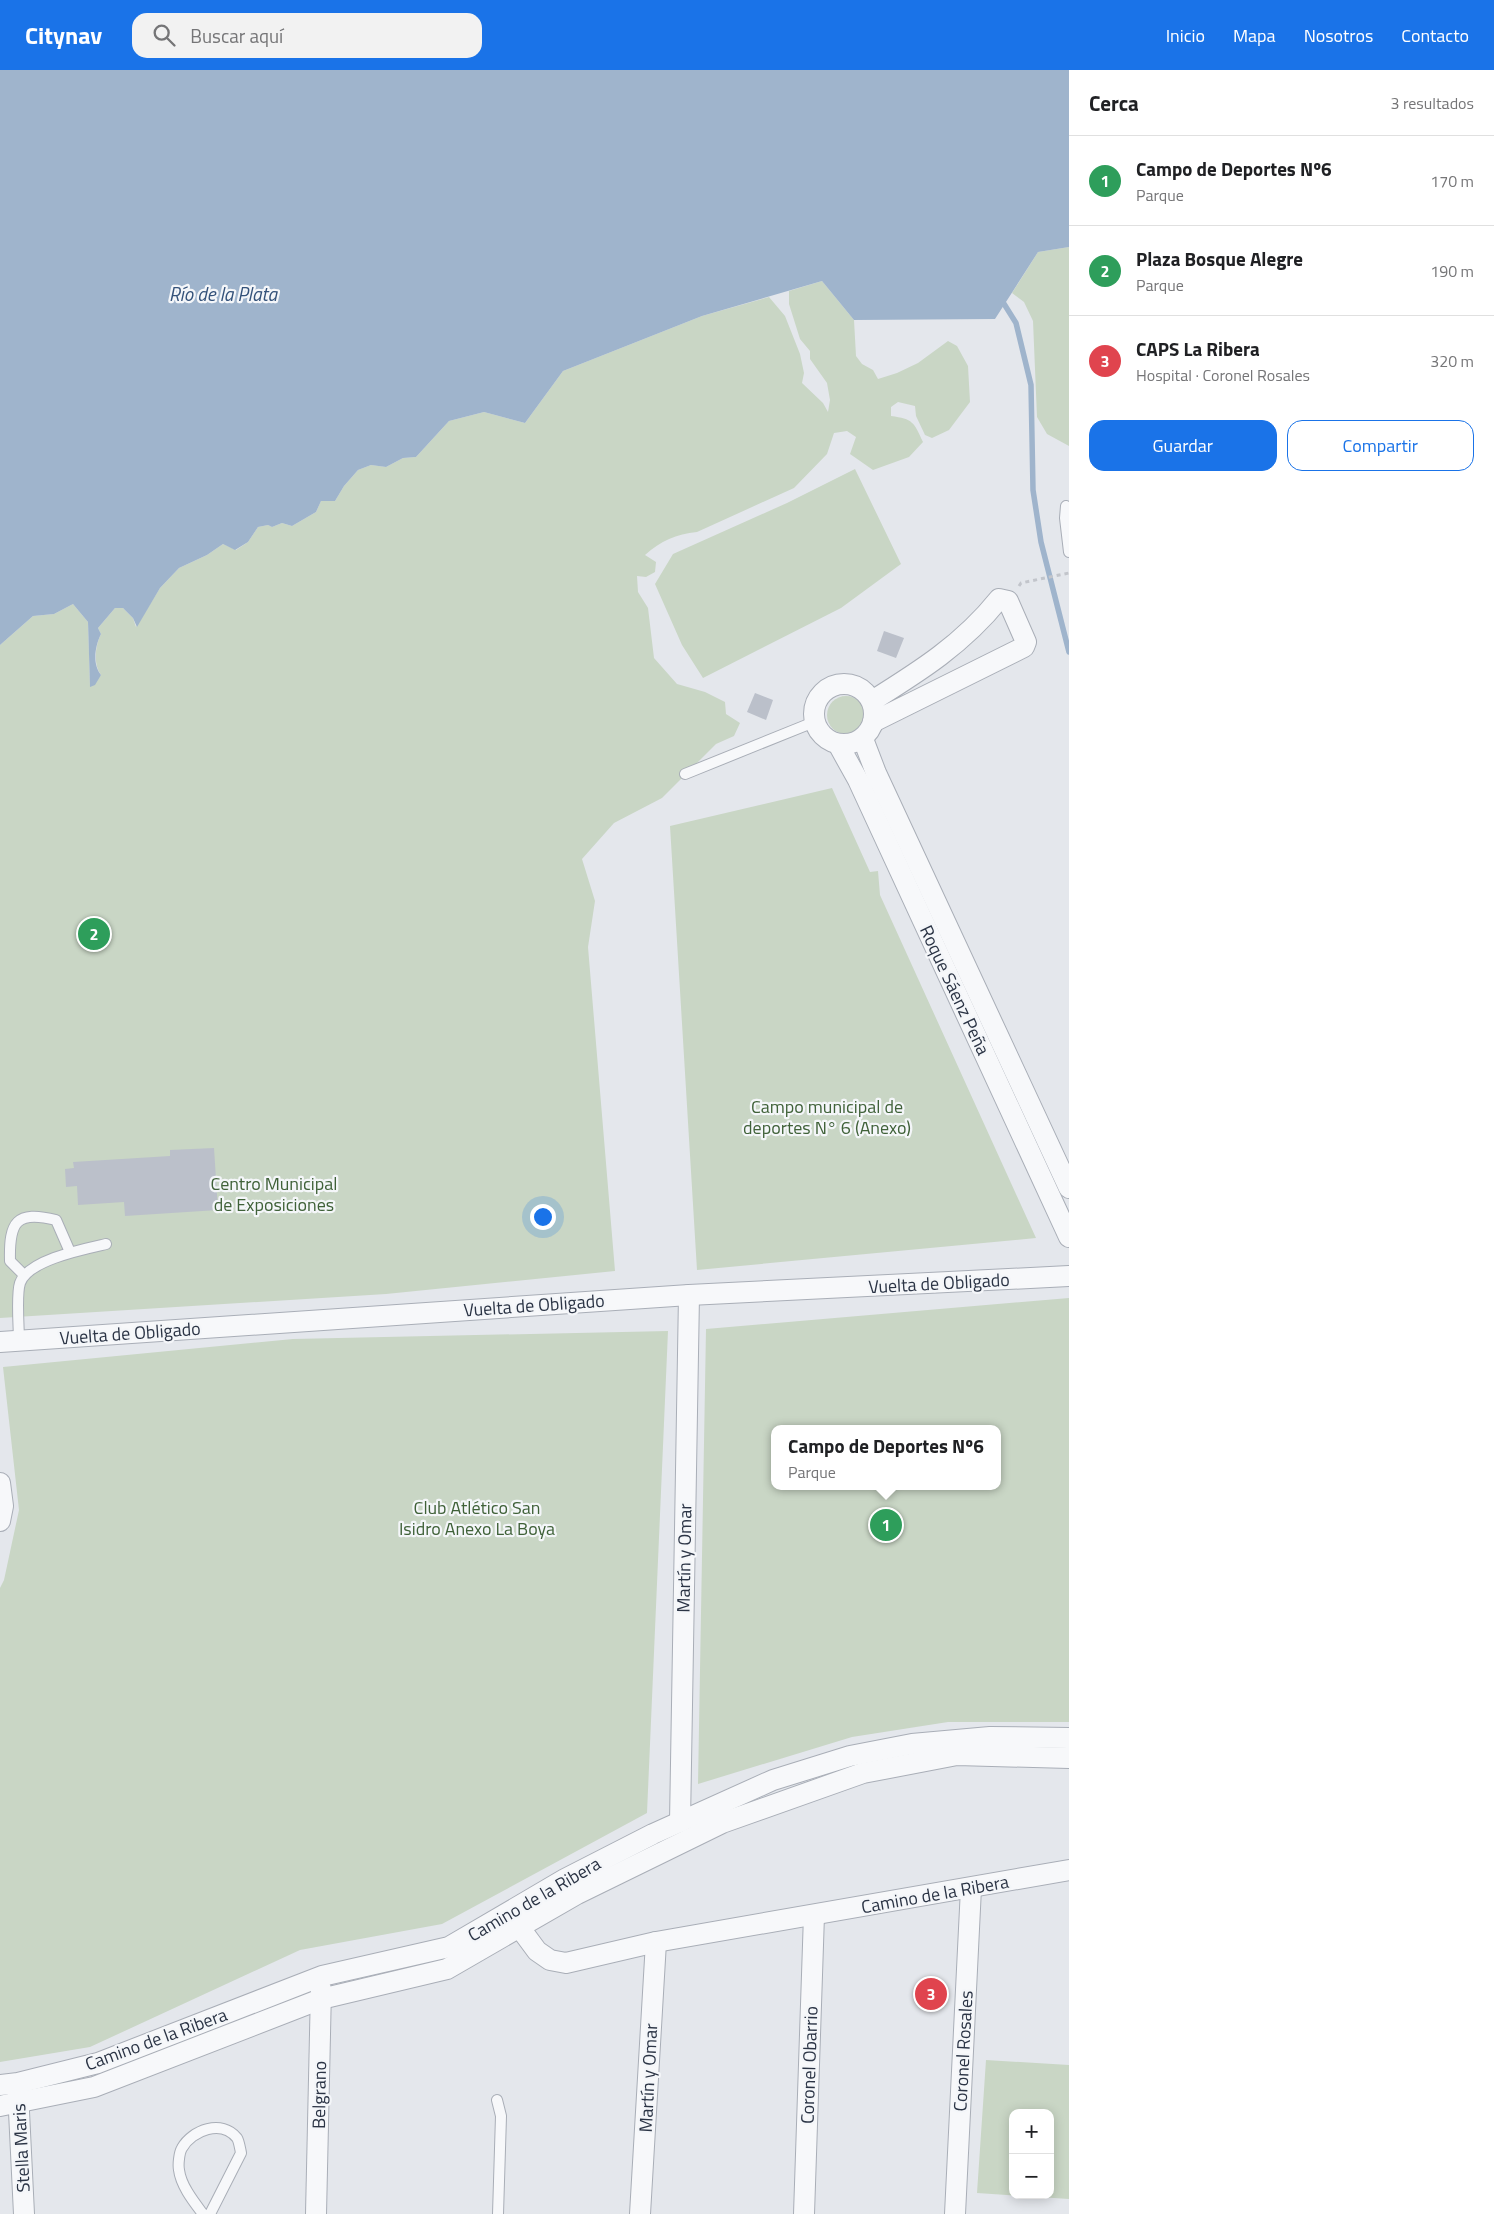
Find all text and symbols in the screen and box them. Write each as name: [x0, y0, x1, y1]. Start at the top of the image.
search box: [132, 13, 482, 58]
text: Citynav: [25, 17, 102, 53]
icon: search: [150, 21, 178, 49]
text: Buscar aquí: [190, 21, 283, 50]
text: Inicio: [1166, 22, 1205, 49]
text: Mapa: [1233, 22, 1276, 49]
text: Nosotros: [1304, 22, 1373, 49]
text: Contacto: [1401, 22, 1469, 49]
text: Cerca: [1089, 87, 1139, 119]
text: 3 resultados: [1390, 91, 1474, 115]
text: Campo de Deportes Nº6: [1136, 154, 1332, 183]
text: 1: [1101, 169, 1109, 193]
text: 170 m: [1430, 169, 1474, 193]
text: Parque: [1136, 183, 1184, 207]
text: Plaza Bosque Alegre: [1136, 244, 1303, 273]
text: 2: [1101, 259, 1109, 283]
text: 190 m: [1430, 259, 1474, 283]
text: Parque: [1136, 273, 1184, 297]
water label: Río de la Plata: [169, 279, 278, 308]
text: CAPS La Ribera: [1136, 334, 1260, 363]
text: 3: [1101, 349, 1109, 373]
text: 320 m: [1430, 349, 1474, 373]
text: Hospital · Coronel Rosales: [1136, 363, 1310, 387]
button: Guardar: [1089, 420, 1277, 471]
button: Compartir: [1287, 420, 1474, 471]
pin: 2: [78, 915, 110, 953]
street label: Roque Sáenz Peña: [913, 921, 997, 1059]
park label: Campo municipal de deportes N° 6 (Anexo): [743, 1093, 911, 1141]
park label: Centro Municipal de Exposiciones: [211, 1170, 337, 1218]
your location: [530, 1204, 556, 1230]
street label: Vuelta de Obligado: [868, 1266, 1010, 1300]
street label: Vuelta de Obligado: [462, 1287, 606, 1323]
street label: Vuelta de Obligado: [58, 1315, 202, 1351]
popup: [771, 1425, 1001, 1490]
text: Campo de Deportes Nº6: [788, 1431, 984, 1460]
text: Parque: [788, 1460, 836, 1484]
park label: Club Atlético San Isidro Anexo La Boya: [399, 1494, 555, 1542]
street label: Martín y Omar: [670, 1503, 698, 1613]
pin: 1: [870, 1506, 902, 1544]
street label: Camino de la Ribera: [463, 1850, 605, 1948]
street label: Camino de la Ribera: [859, 1868, 1011, 1920]
pin: 3: [915, 1975, 947, 2013]
street label: Coronel Rosales: [946, 1990, 980, 2112]
street label: Camino de la Ribera: [81, 2001, 231, 2077]
street label: Coronel Obarrio: [793, 2006, 825, 2124]
street label: Martín y Omar: [632, 2023, 664, 2133]
street label: Belgrano: [305, 2061, 333, 2129]
street label: Stella Maris: [5, 2103, 37, 2193]
map controls: [1009, 2109, 1054, 2199]
button: +: [1009, 2109, 1054, 2154]
button: −: [1009, 2154, 1054, 2199]

